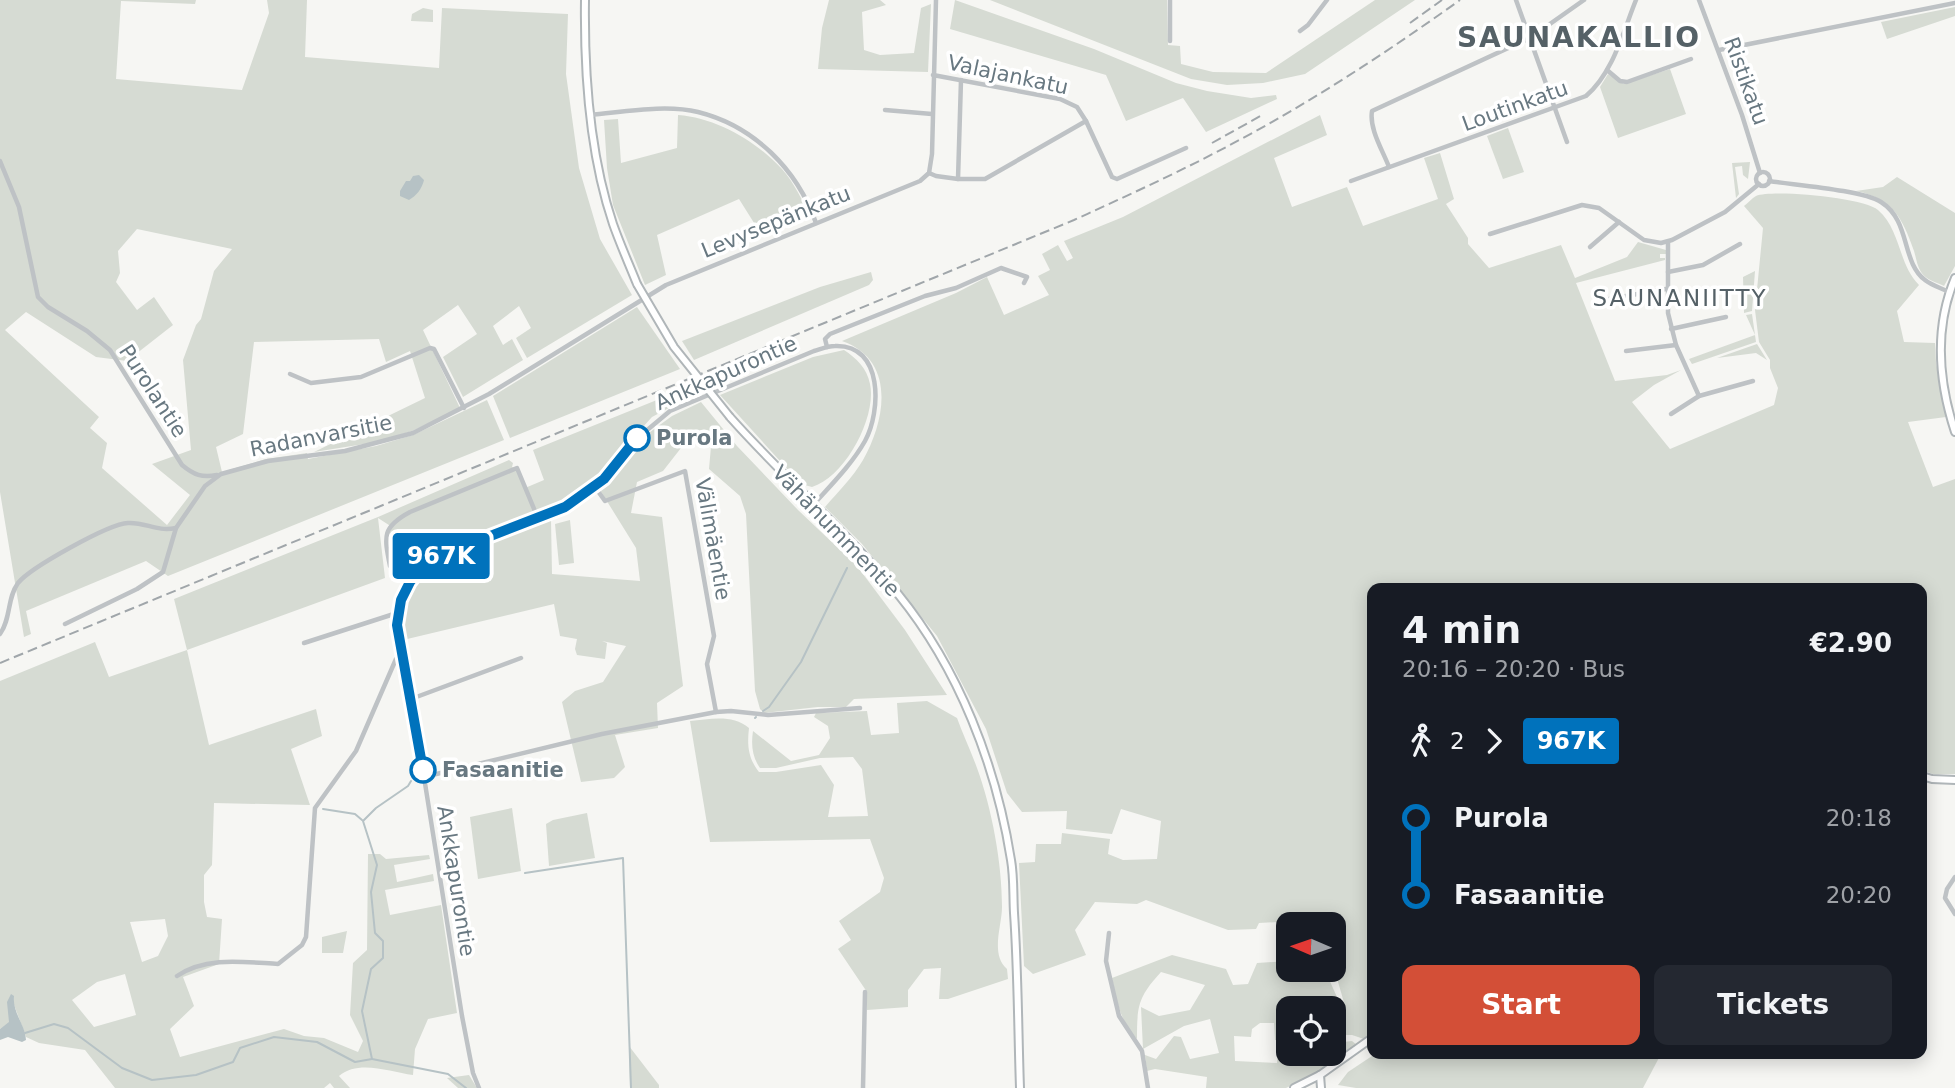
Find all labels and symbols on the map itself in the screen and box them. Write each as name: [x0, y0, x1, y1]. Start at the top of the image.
district label: SAUNAKALLIO: [1457, 21, 1701, 54]
street label: Ristikatu: [1719, 34, 1773, 128]
street label: Valajankatu: [946, 51, 1070, 99]
street label: Loutinkatu: [1459, 76, 1571, 136]
street label: Levysepänkatu: [698, 181, 854, 263]
district label: SAUNANIITTY: [1592, 285, 1768, 311]
street label: Ankkapurontie: [651, 331, 801, 415]
street label: Purolantie: [114, 340, 192, 442]
street label: Radanvarsitie: [248, 410, 394, 462]
marker: Purola: [624, 425, 650, 451]
place label: Purola: [656, 426, 733, 450]
street label: Vähänummentie: [767, 461, 905, 601]
street label: Välimäentie: [690, 476, 736, 602]
line badge: 967K: [392, 533, 490, 579]
marker: Fasaanitie: [410, 757, 436, 783]
place label: Fasaanitie: [442, 758, 564, 782]
street label: Ankkapurontie: [432, 804, 480, 958]
north arrow: [1276, 912, 1346, 982]

